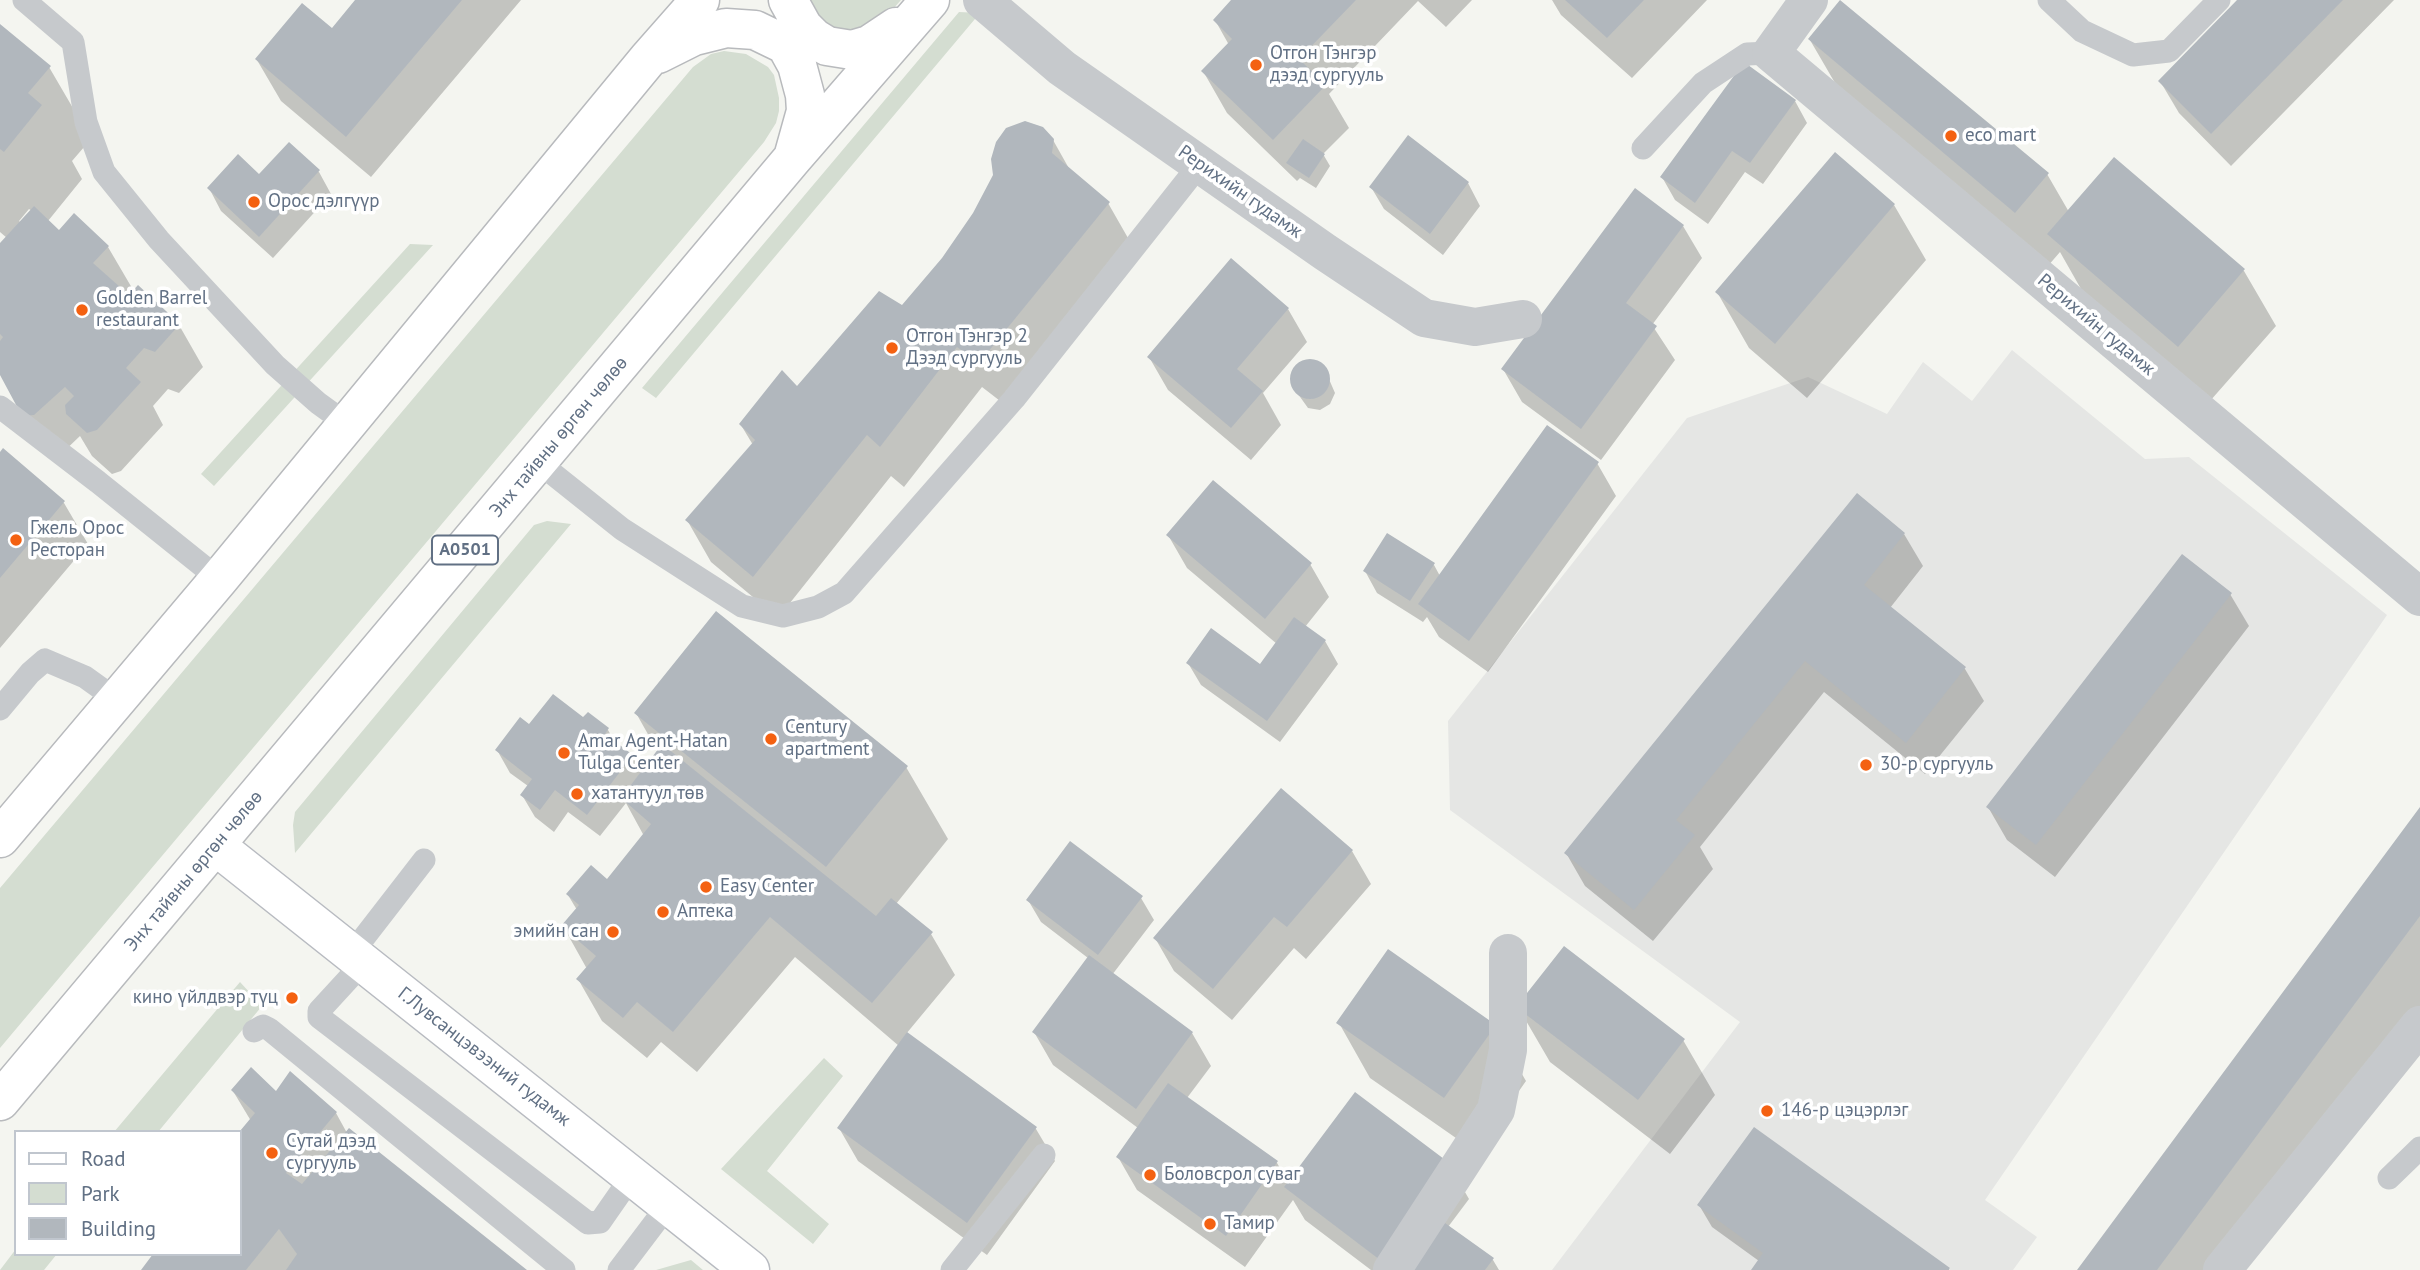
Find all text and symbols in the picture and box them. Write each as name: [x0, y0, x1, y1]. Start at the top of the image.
place label: Отгон Тэнгэр дээд сургууль: [1270, 43, 1384, 87]
marker: Отгон Тэнгэр дээд сургууль: [1248, 57, 1264, 73]
place label: eco mart: [1965, 125, 2036, 147]
marker: eco mart: [1943, 128, 1959, 144]
street label: Рерихийн гудамж: [1174, 141, 1306, 243]
place label: Орос дэлгүүр: [268, 191, 379, 213]
marker: Орос дэлгүүр: [246, 194, 262, 210]
street label: Рерихийн гудамж: [2033, 269, 2159, 381]
place label: Golden Barrel restaurant: [96, 288, 207, 332]
marker: Golden Barrel restaurant: [74, 302, 90, 318]
place label: Отгон Тэнгэр 2 Дээд сургууль: [906, 326, 1028, 370]
marker: Отгон Тэнгэр 2 Дээд сургууль: [884, 340, 900, 356]
street label: Энх тайвны өргөн чөлөө: [485, 352, 633, 522]
place label: Гжель Орос Ресторан: [30, 518, 124, 562]
marker: Гжель Орос Ресторан: [8, 532, 24, 548]
road number: A0501: [432, 536, 498, 564]
place label: Century apartment: [785, 717, 870, 761]
place label: Amar Agent-Hatan Tulga Center: [578, 731, 728, 775]
marker: Century apartment: [763, 731, 779, 747]
marker: Amar Agent-Hatan Tulga Center: [556, 745, 572, 761]
place label: 30-р сургууль: [1880, 754, 1993, 776]
marker: 30-р сургууль: [1858, 757, 1874, 773]
place label: хатантуул төв: [591, 783, 704, 805]
street label: Энх тайвны өргөн чөлөө: [120, 786, 268, 956]
marker: хатантуул төв: [569, 786, 585, 802]
place label: Easy Center: [720, 876, 814, 898]
marker: Easy Center: [698, 879, 714, 895]
place label: Аптека: [677, 901, 734, 923]
marker: Аптека: [655, 904, 671, 920]
place label: эмийн сан: [514, 921, 599, 943]
marker: эмийн сан: [605, 924, 621, 940]
street label: Г.Лувсанцэвээний гудамж: [393, 983, 575, 1131]
place label: кино үйлдвэр түц: [133, 987, 278, 1009]
marker: кино үйлдвэр түц: [284, 990, 300, 1006]
place label: 146-р цэцэрлэг: [1781, 1100, 1908, 1122]
marker: 146-р цэцэрлэг: [1759, 1103, 1775, 1119]
legend: [14, 1130, 242, 1256]
place label: Сутай дээд сургууль: [286, 1131, 376, 1175]
text: Road: [81, 1145, 125, 1172]
marker: Сутай дээд сургууль: [264, 1145, 280, 1161]
place label: Боловсрол суваг: [1164, 1164, 1300, 1186]
marker: Боловсрол суваг: [1142, 1167, 1158, 1183]
text: Park: [81, 1180, 120, 1207]
place label: Тамир: [1224, 1213, 1275, 1235]
text: Building: [81, 1215, 156, 1242]
marker: Тамир: [1202, 1216, 1218, 1232]

